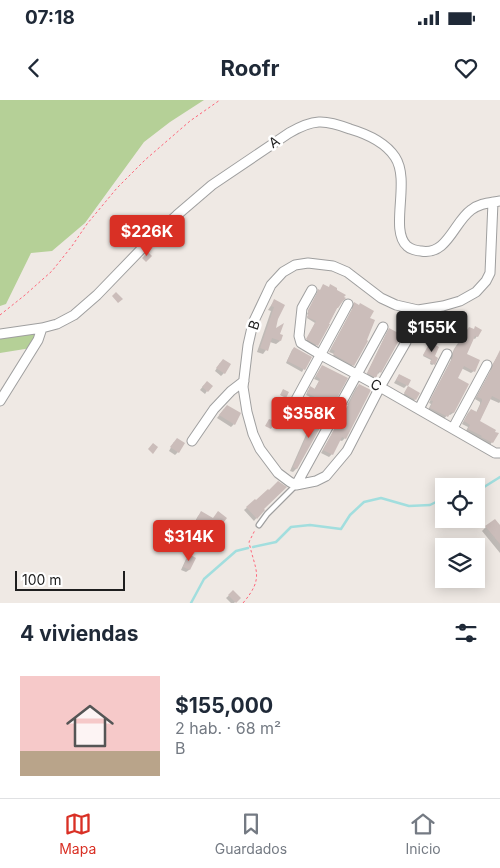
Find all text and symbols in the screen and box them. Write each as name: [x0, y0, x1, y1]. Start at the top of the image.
text: 07:18: [25, 6, 75, 29]
icon: back: [20, 54, 48, 82]
icon: heart: [452, 54, 480, 82]
text: Roofr: [221, 55, 279, 81]
street label: A: [265, 132, 283, 151]
pin: $226K: [112, 214, 182, 257]
text: $226K: [121, 221, 173, 241]
pin: $155K: [397, 310, 467, 353]
text: $155K: [407, 317, 457, 337]
street label: B: [244, 318, 263, 332]
street label: C: [368, 375, 385, 394]
pin: $358K: [274, 396, 344, 439]
text: $358K: [283, 403, 335, 423]
map controls: [435, 478, 485, 588]
button: locate: [435, 478, 485, 528]
pin: $314K: [154, 520, 224, 562]
text: $314K: [164, 526, 214, 546]
button: layers: [435, 538, 485, 588]
scale bar: [15, 568, 125, 591]
text: 100 m: [22, 571, 62, 588]
icon: filters: [452, 619, 480, 647]
text: 4 viviendas: [20, 621, 139, 646]
text: $155,000: [175, 693, 273, 718]
icon: home: [60, 696, 120, 756]
text: 2 hab. · 68 m²: [175, 718, 281, 738]
text: B: [175, 738, 185, 758]
tab: Mapa: [59, 810, 96, 857]
tab: Guardados: [215, 810, 287, 857]
tab: Inicio: [406, 810, 441, 857]

